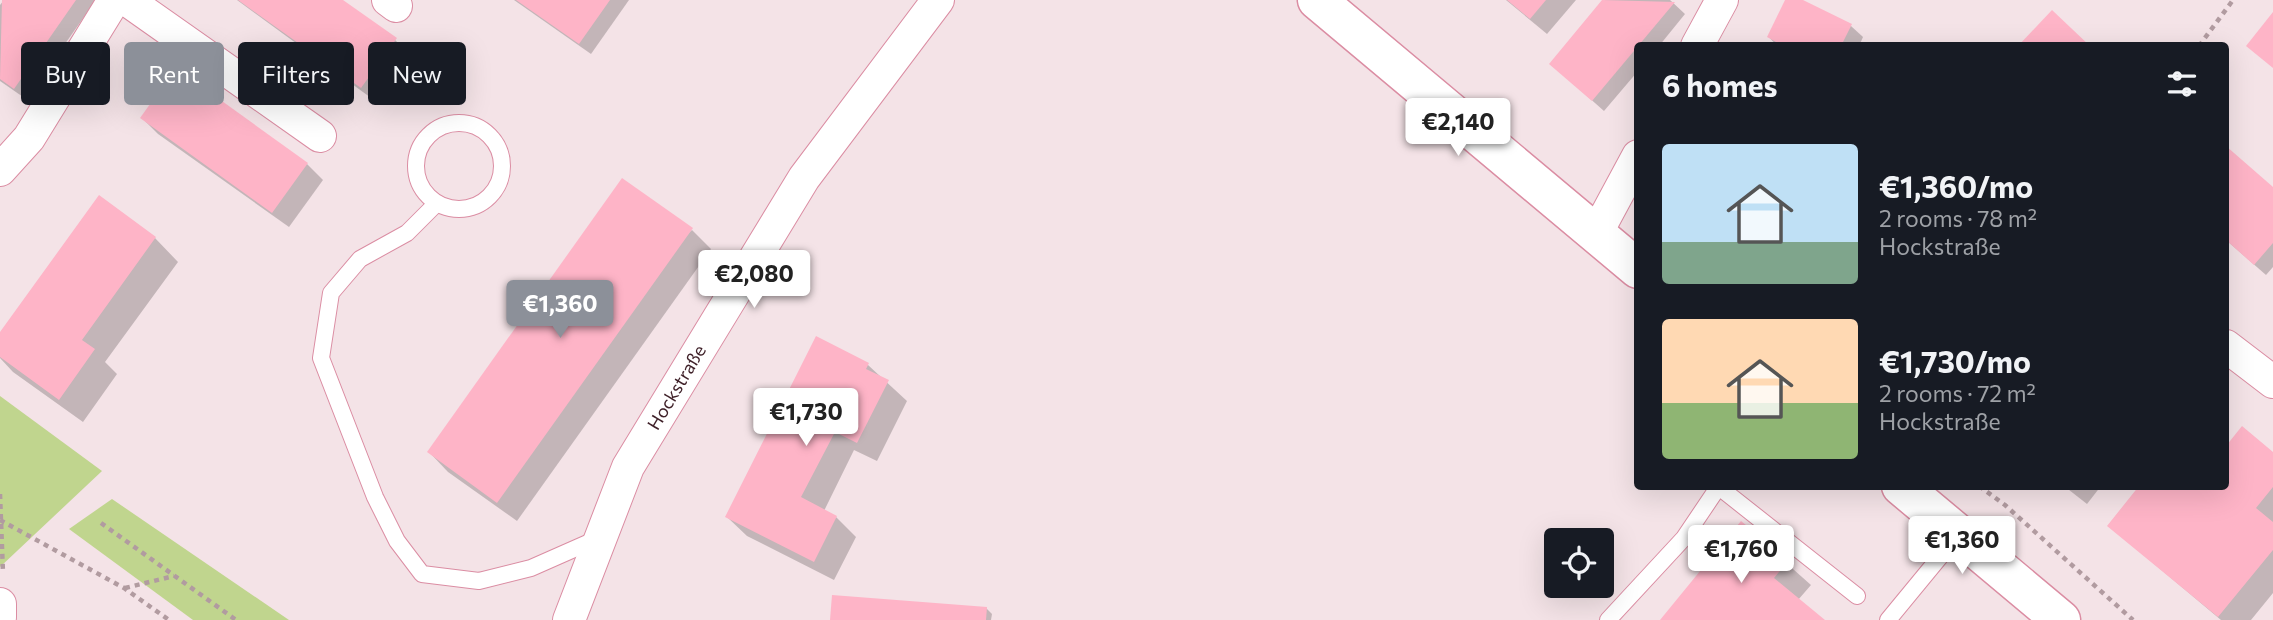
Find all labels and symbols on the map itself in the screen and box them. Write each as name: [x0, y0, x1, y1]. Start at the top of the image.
pin: €2,140: [1401, 99, 1515, 158]
pin: €2,080: [697, 250, 811, 310]
pin: €1,360: [503, 280, 617, 340]
street label: Hockstraße: [642, 341, 710, 433]
pin: €1,730: [749, 388, 863, 448]
pin: €1,360: [1905, 516, 2019, 576]
pin: €1,760: [1684, 526, 1798, 585]

